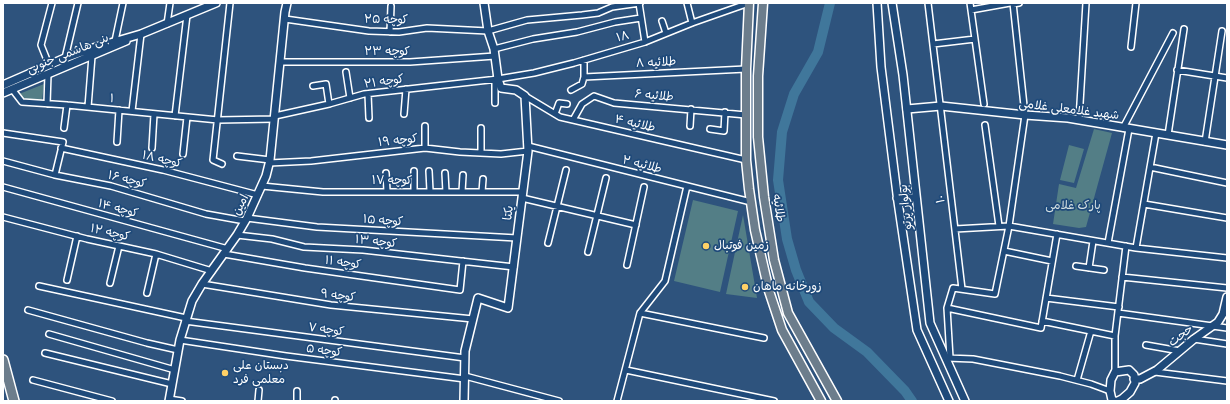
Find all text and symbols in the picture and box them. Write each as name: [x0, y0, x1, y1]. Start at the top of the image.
street label: کوچه ۲۵: [364, 12, 408, 28]
street label: ۱۸: [615, 28, 631, 46]
street label: بنی هاشمی جنوبی: [25, 31, 111, 77]
street label: کوچه ۲۳: [364, 45, 410, 59]
street label: طلائیه ۸: [635, 55, 677, 71]
street label: کوچه ۲۱: [363, 72, 405, 92]
street label: طلائیه ۶: [634, 87, 674, 105]
street label: ۱: [109, 92, 115, 106]
street label: شهید غلامعلی غلامی: [1018, 97, 1120, 123]
street label: طلائیه ۴: [613, 112, 657, 136]
street label: کوچه ۱۹: [378, 132, 418, 150]
street label: کوچه ۱۸: [141, 148, 183, 172]
street label: طلائیه ۲: [621, 153, 663, 177]
street label: کوچه ۱۶: [106, 168, 148, 192]
street label: کوچه ۱۷: [372, 174, 412, 188]
street label: بولوار پرتو: [896, 183, 916, 231]
street label: امین: [230, 192, 252, 218]
street label: طلائیه: [769, 193, 787, 223]
street label: ۱۰: [933, 194, 949, 204]
street label: کوچه ۱۴: [96, 197, 140, 221]
park label: پارک غلامی: [1045, 199, 1101, 213]
street label: یکتا: [501, 205, 517, 221]
street label: کوچه ۱۵: [362, 212, 404, 230]
street label: کوچه ۱۲: [89, 221, 131, 245]
street label: کوچه ۱۳: [354, 233, 398, 251]
place label: زمین فوتبال: [714, 239, 769, 253]
marker: زمین فوتبال: [701, 241, 711, 251]
street label: کوچه ۱۱: [324, 253, 362, 273]
place label: زورخانه ماهان: [753, 280, 822, 294]
marker: زورخانه ماهان: [740, 282, 750, 292]
street label: کوچه ۹: [320, 287, 356, 305]
street label: کوچه ۷: [307, 320, 345, 340]
street label: حجت: [1166, 322, 1196, 350]
street label: کوچه ۵: [305, 342, 343, 360]
place label: دبستان علی معلمی فرد: [233, 359, 289, 387]
marker: دبستان علی معلمی فرد: [220, 368, 230, 378]

